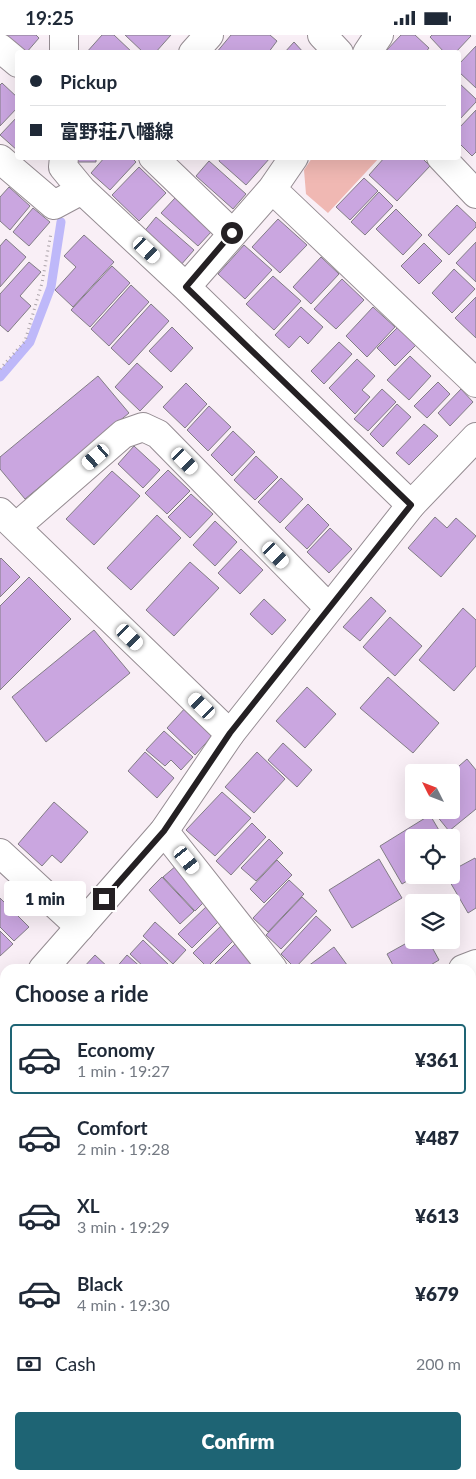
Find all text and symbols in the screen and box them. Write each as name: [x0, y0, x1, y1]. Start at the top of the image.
text: 19:25: [25, 6, 74, 29]
text: Pickup: [60, 70, 117, 93]
text: 富野荘八幡線: [60, 119, 174, 142]
route start: [221, 222, 243, 244]
car: [130, 234, 163, 266]
car: [79, 441, 112, 473]
car: [169, 445, 200, 477]
car: [260, 539, 291, 571]
car: [113, 621, 146, 653]
car: [185, 690, 218, 722]
north arrow: [405, 764, 460, 819]
map controls: [405, 764, 460, 949]
button: locate: [405, 829, 460, 884]
car: [171, 844, 202, 876]
callout: 1 min: [4, 881, 86, 917]
route end: [93, 888, 115, 910]
text: 1 min: [25, 889, 65, 908]
button: layers: [405, 894, 460, 949]
text: Choose a ride: [15, 980, 149, 1007]
icon: car: [17, 1037, 62, 1082]
text: Economy: [77, 1038, 155, 1061]
text: ¥361: [415, 1048, 459, 1071]
text: 1 min · 19:27: [77, 1061, 170, 1080]
icon: car: [17, 1115, 62, 1160]
text: Comfort: [77, 1116, 148, 1139]
text: ¥487: [415, 1126, 459, 1149]
text: 2 min · 19:28: [77, 1139, 170, 1158]
icon: car: [17, 1193, 62, 1238]
text: XL: [77, 1194, 100, 1217]
text: ¥613: [415, 1204, 459, 1227]
text: 3 min · 19:29: [77, 1217, 170, 1236]
icon: car: [17, 1271, 62, 1316]
text: Black: [77, 1272, 123, 1295]
text: ¥679: [415, 1282, 459, 1305]
text: 4 min · 19:30: [77, 1295, 170, 1314]
icon: cash: [15, 1350, 43, 1378]
text: Cash: [55, 1352, 96, 1375]
text: 200 m: [416, 1354, 461, 1373]
button: Confirm: [15, 1412, 461, 1470]

